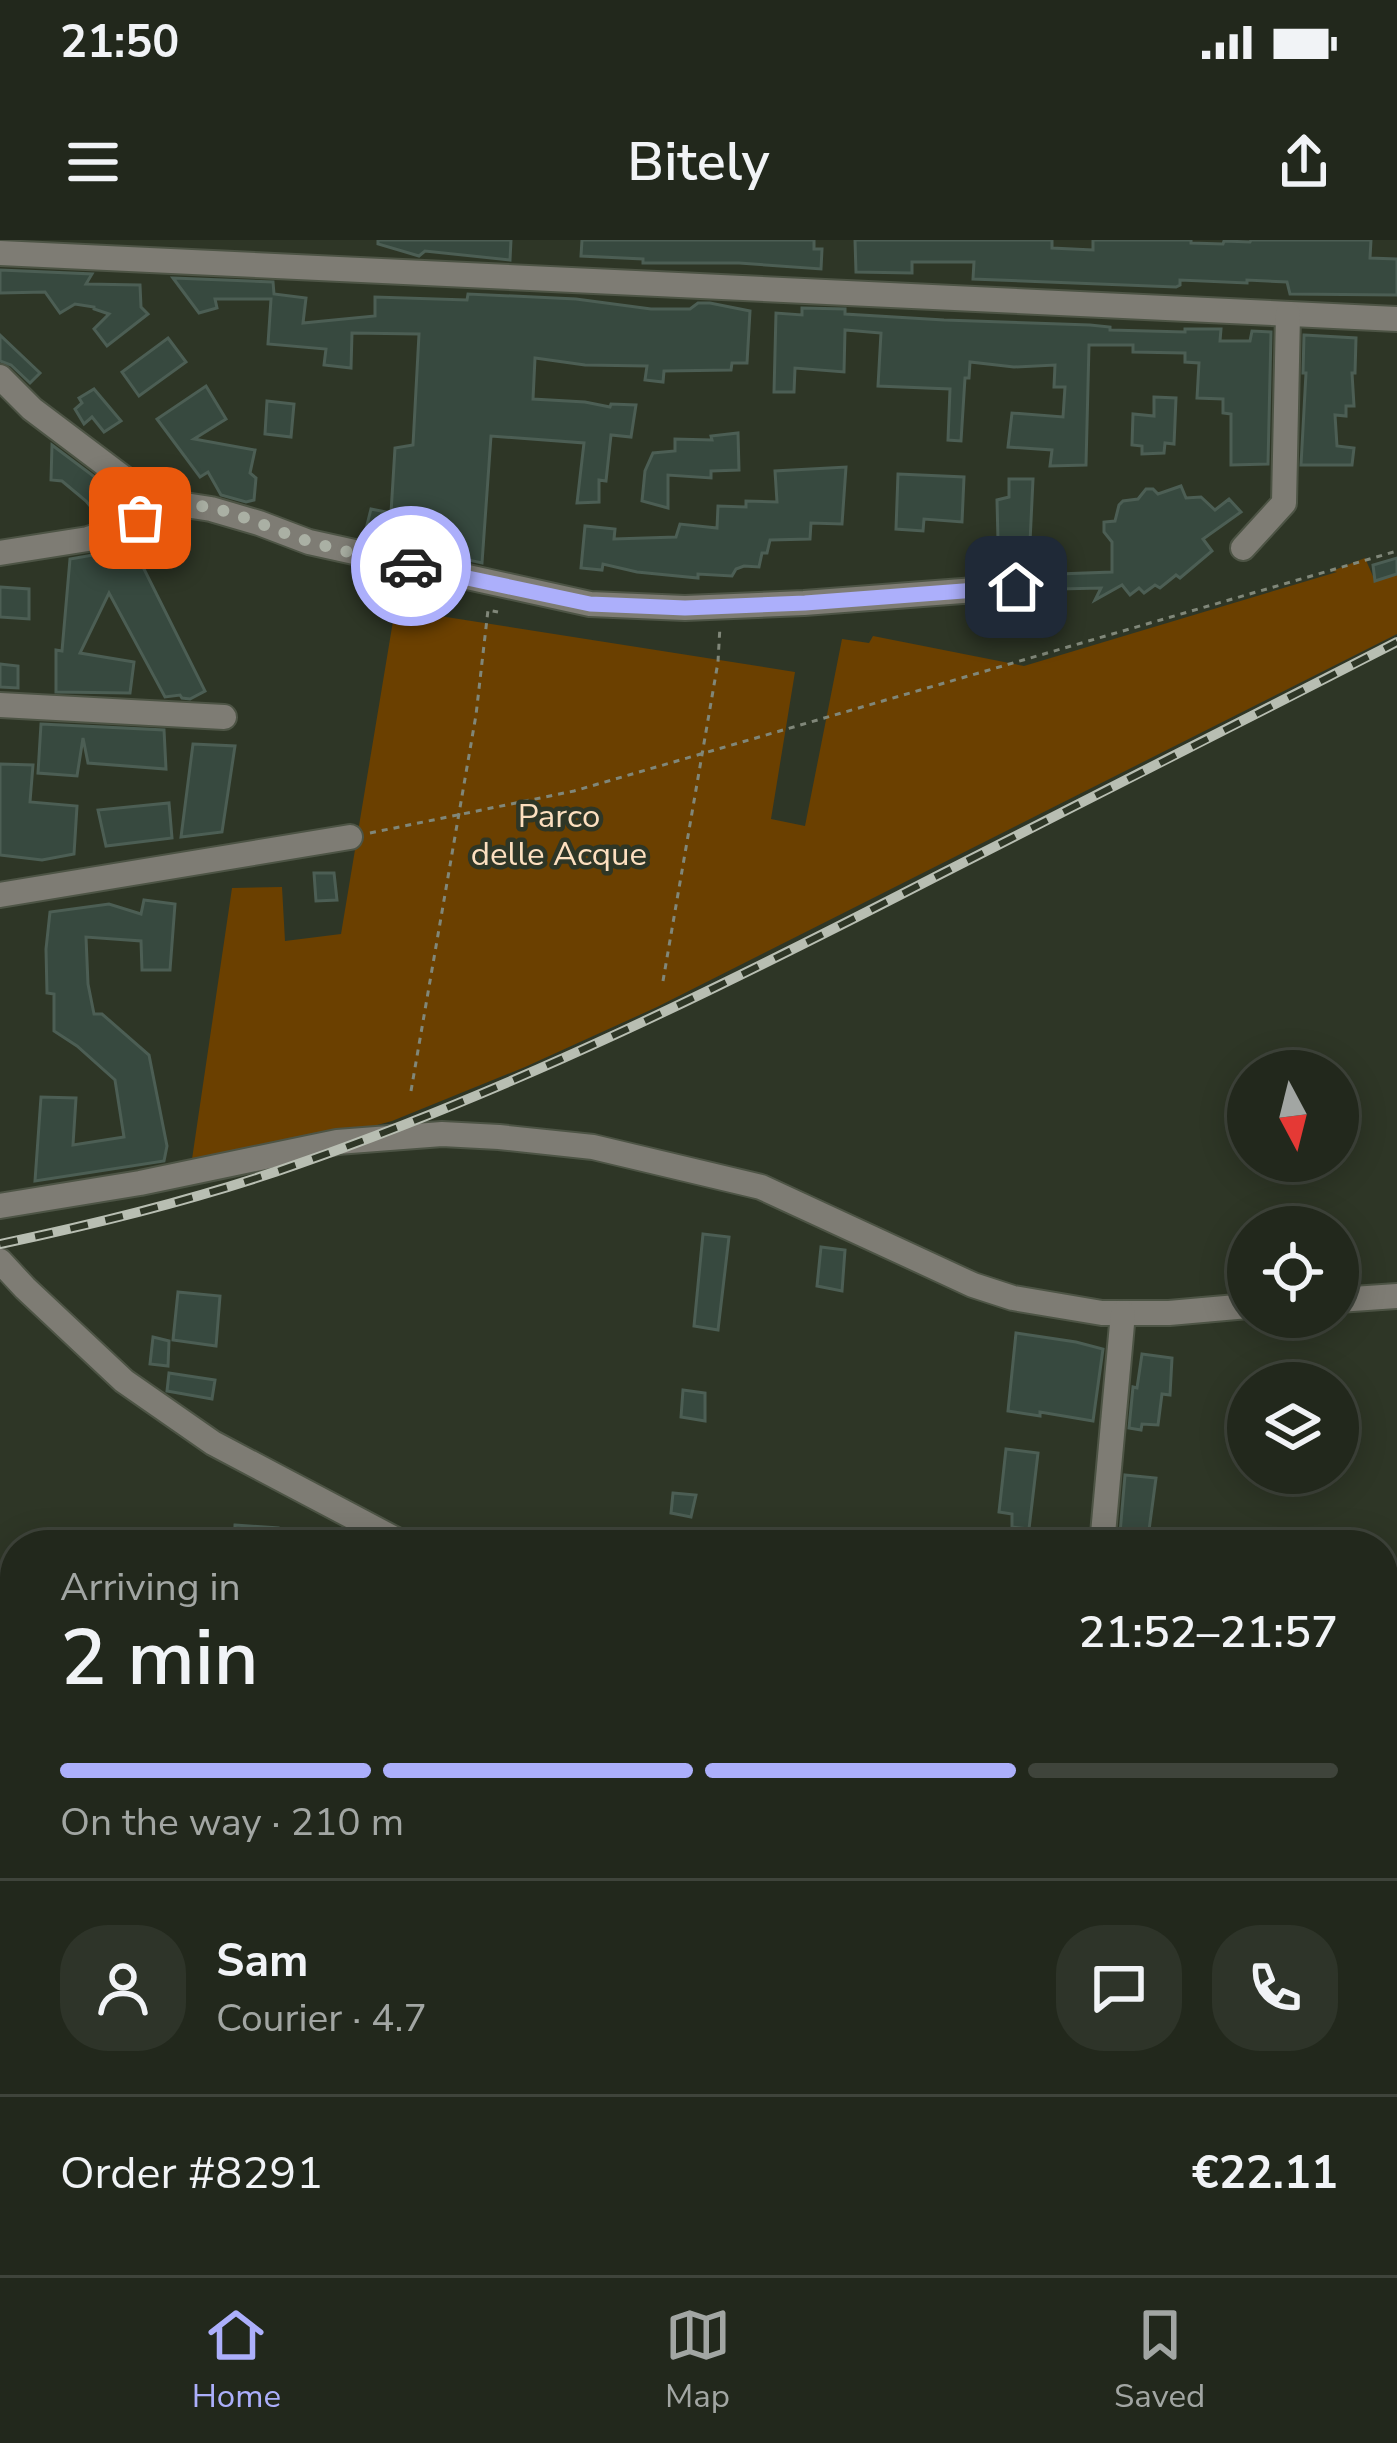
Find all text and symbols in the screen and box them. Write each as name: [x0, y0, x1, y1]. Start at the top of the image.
text: 21:50: [60, 12, 179, 73]
text: Bitely: [627, 125, 770, 199]
icon: menu: [60, 129, 126, 195]
icon: share: [1271, 129, 1337, 195]
pin: [89, 467, 191, 569]
icon: bag: [107, 485, 173, 551]
courier: [351, 506, 471, 626]
icon: car: [378, 533, 444, 599]
pin: [965, 536, 1067, 638]
icon: home: [983, 554, 1049, 620]
park label: Parco delle Acque: [471, 794, 647, 877]
north arrow: [1227, 1050, 1359, 1182]
map controls: [1227, 1050, 1359, 1494]
button: locate: [1227, 1206, 1359, 1338]
button: layers: [1227, 1362, 1359, 1494]
text: Arriving in: [60, 1561, 241, 1614]
text: 21:52–21:57: [1078, 1602, 1338, 1663]
text: 2 min: [60, 1605, 259, 1712]
text: On the way · 210 m: [60, 1796, 404, 1849]
button: person: [60, 1925, 186, 2051]
button: chat: [1056, 1925, 1182, 2051]
button: phone: [1212, 1925, 1338, 2051]
text: Sam: [216, 1931, 308, 1992]
text: Courier · 4.7: [216, 1992, 427, 2045]
text: Order #8291: [60, 2143, 323, 2204]
text: €22.11: [1192, 2143, 1338, 2204]
tab: Home: [192, 2302, 281, 2419]
tab: Map: [665, 2302, 731, 2419]
tab: Saved: [1114, 2302, 1205, 2419]

